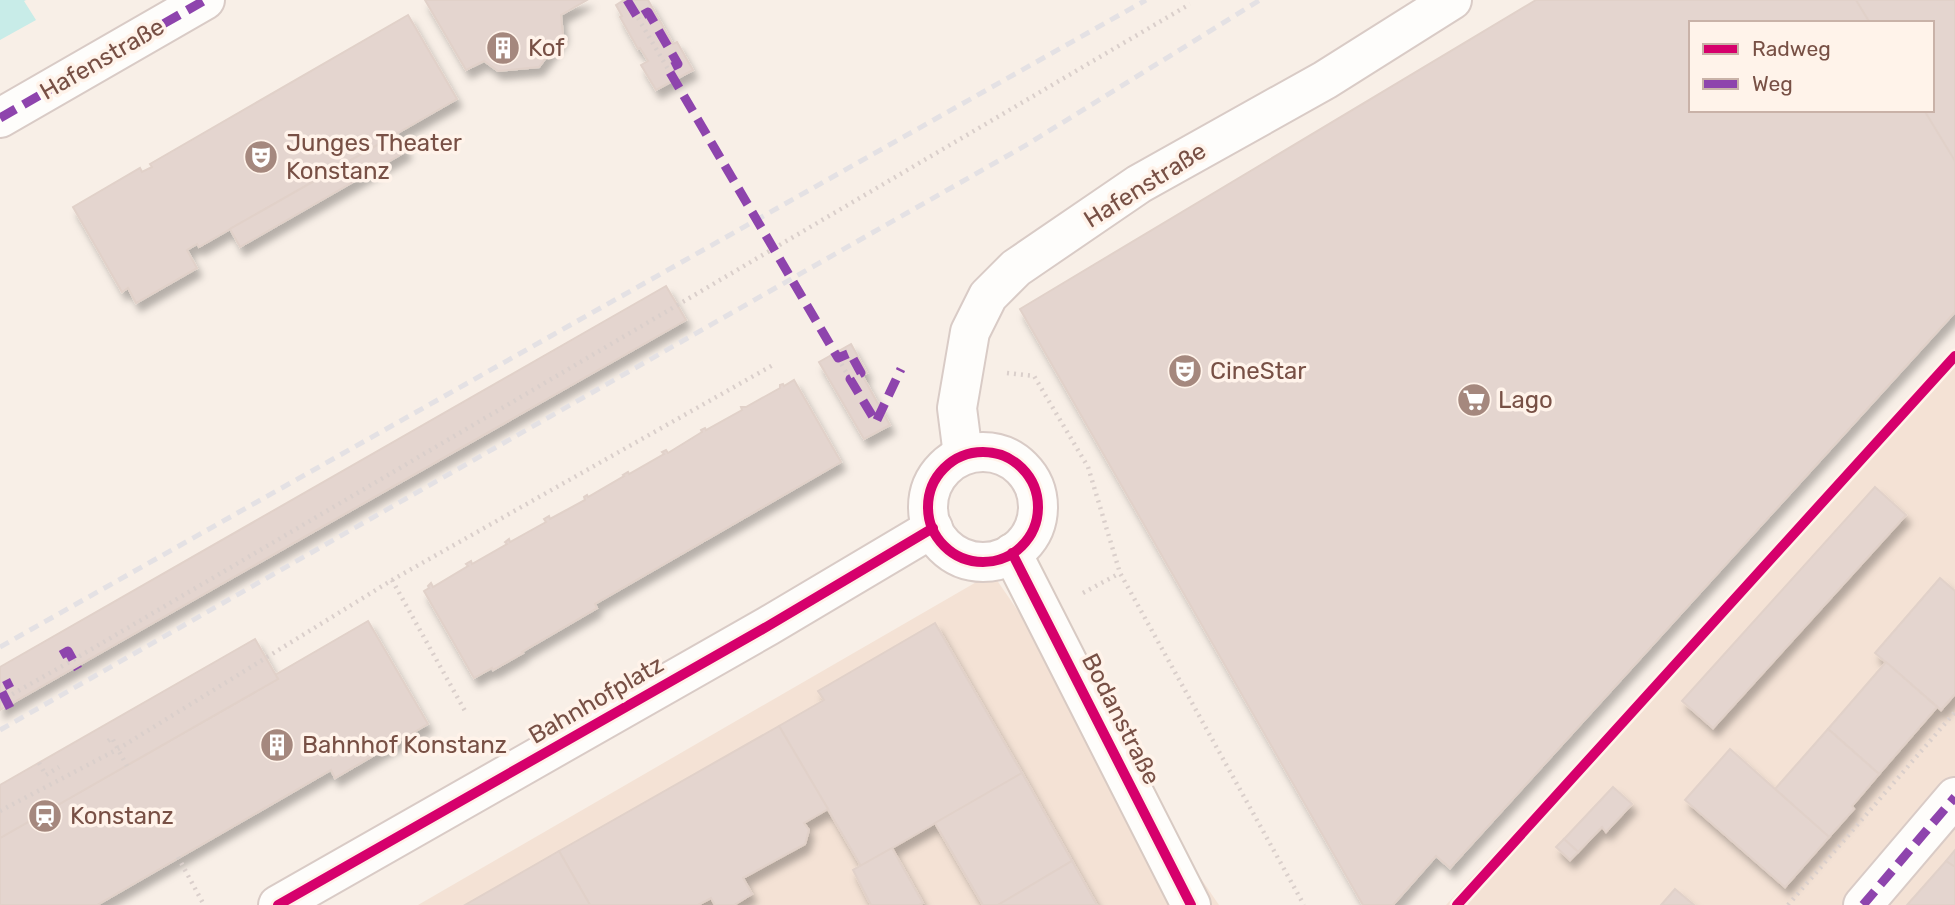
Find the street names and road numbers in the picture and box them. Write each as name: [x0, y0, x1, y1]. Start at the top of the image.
street label: Hafenstraße: [35, 12, 169, 106]
street label: Hafenstraße: [1079, 136, 1211, 234]
street label: Bodanstraße: [1076, 649, 1166, 789]
street label: Bahnhofplatz: [524, 650, 668, 750]

